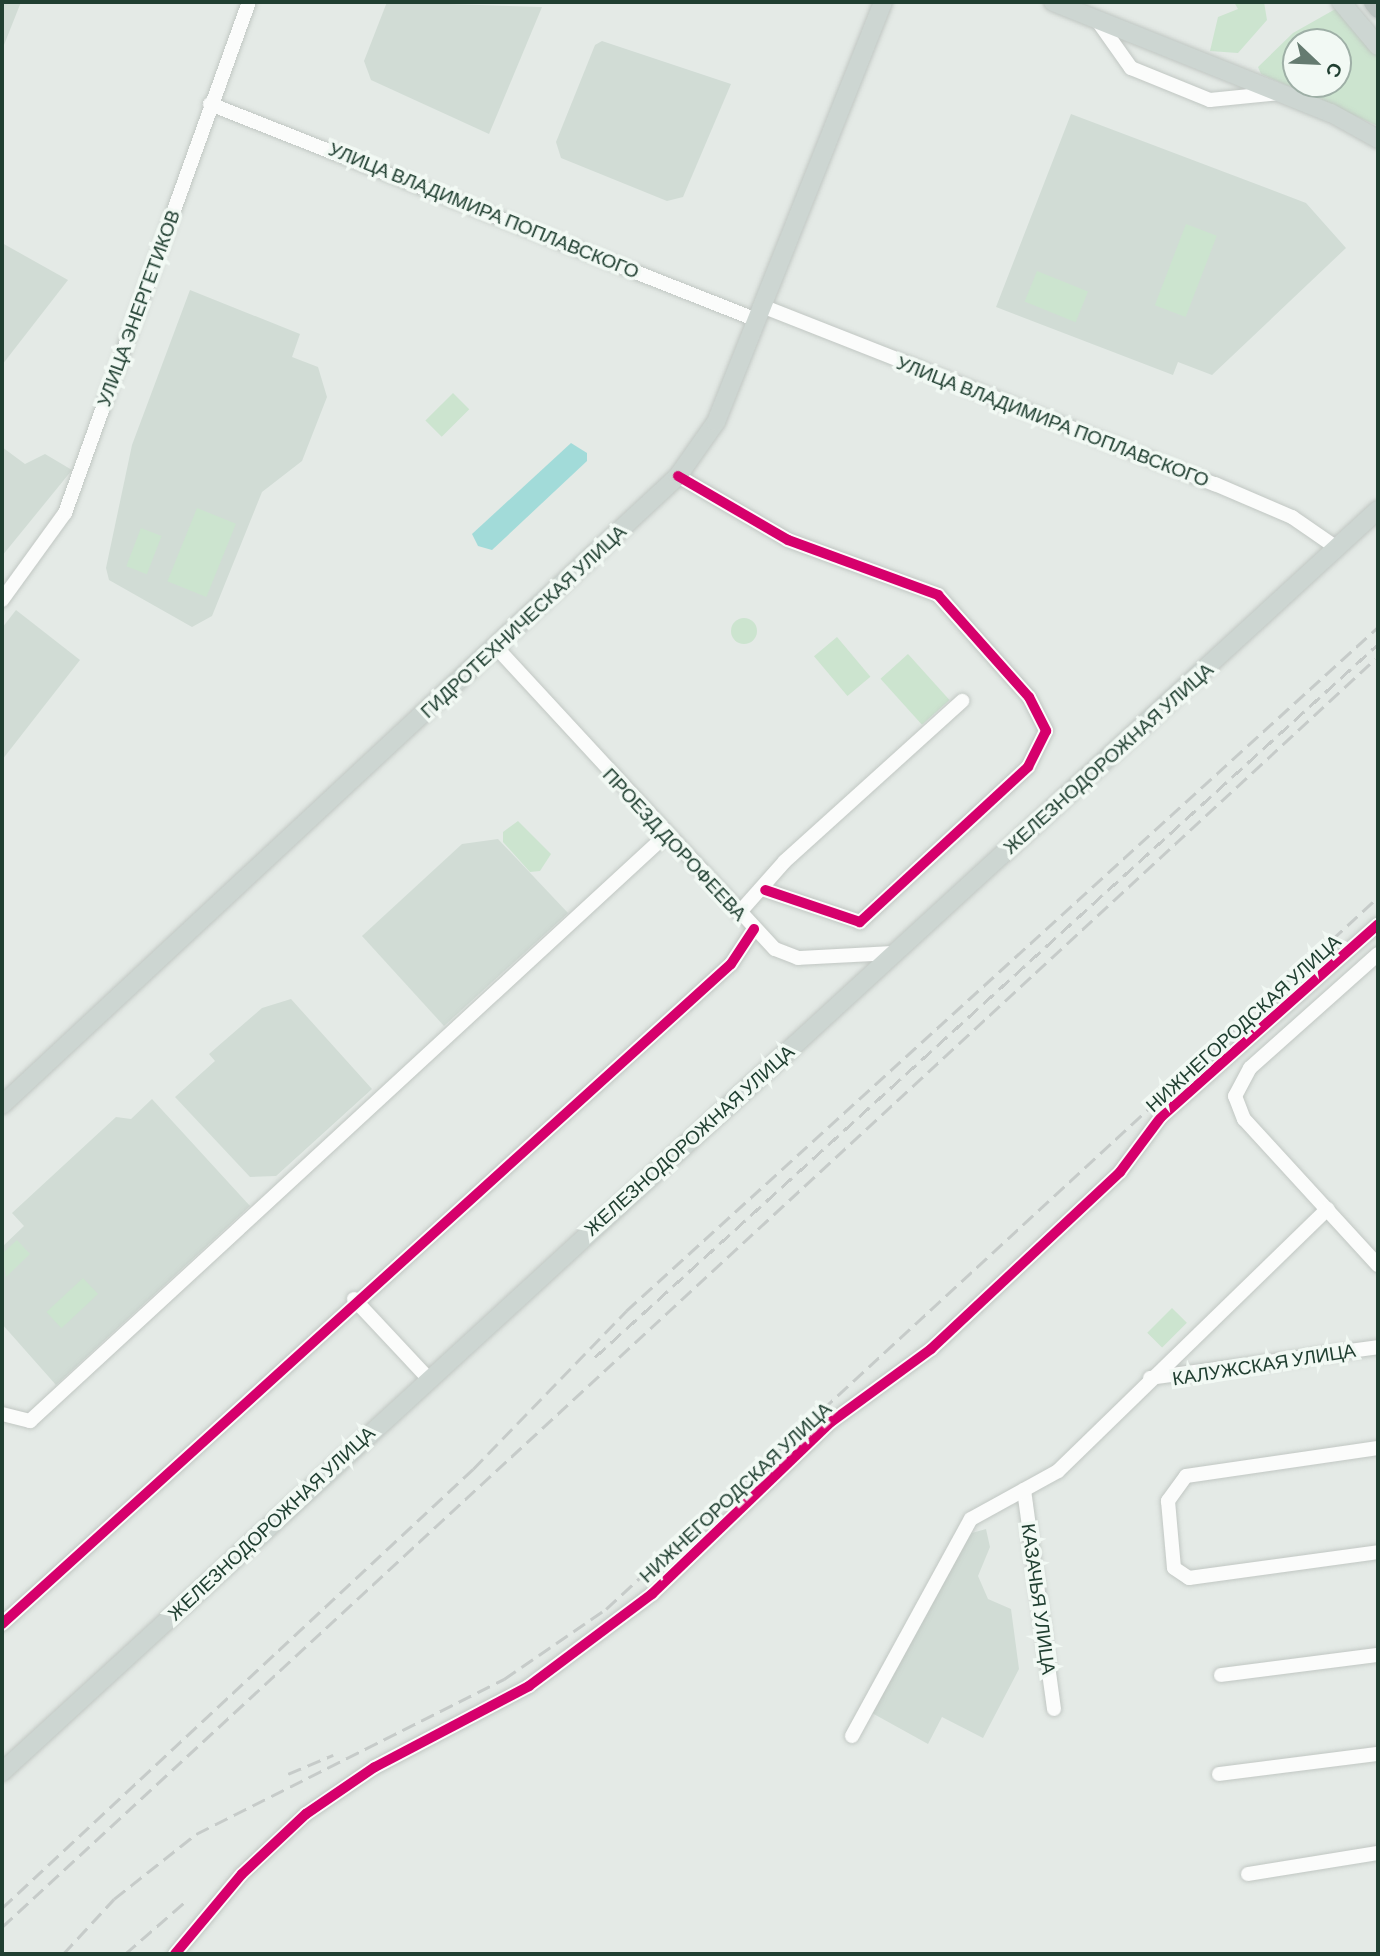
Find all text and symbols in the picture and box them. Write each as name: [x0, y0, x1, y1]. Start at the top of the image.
north arrow: [1282, 28, 1352, 98]
text: С: [1322, 60, 1348, 81]
street label: УЛИЦА ВЛАДИМИРА ПОПЛАВСКОГО: [325, 137, 643, 283]
street label: УЛИЦА ЭНЕРГЕТИКОВ: [92, 207, 184, 409]
street label: УЛИЦА ВЛАДИМИРА ПОПЛАВСКОГО: [894, 351, 1212, 491]
street label: ГИДРОТЕХНИЧЕСКАЯ УЛИЦА: [415, 520, 631, 722]
street label: ЖЕЛЕЗНОДОРОЖНАЯ УЛИЦА: [998, 658, 1218, 858]
street label: ПРОЕЗД ДОРОФЕЕВА: [598, 763, 752, 925]
street label: НИЖНЕГОРОДСКАЯ УЛИЦА: [1141, 930, 1345, 1116]
street label: ЖЕЛЕЗНОДОРОЖНАЯ УЛИЦА: [579, 1040, 799, 1240]
street label: КАЛУЖСКАЯ УЛИЦА: [1171, 1338, 1357, 1390]
street label: НИЖНЕГОРОДСКАЯ УЛИЦА: [634, 1397, 836, 1587]
street label: ЖЕЛЕЗНОДОРОЖНАЯ УЛИЦА: [163, 1421, 379, 1625]
street label: КАЗАЧЬЯ УЛИЦА: [1017, 1522, 1061, 1676]

